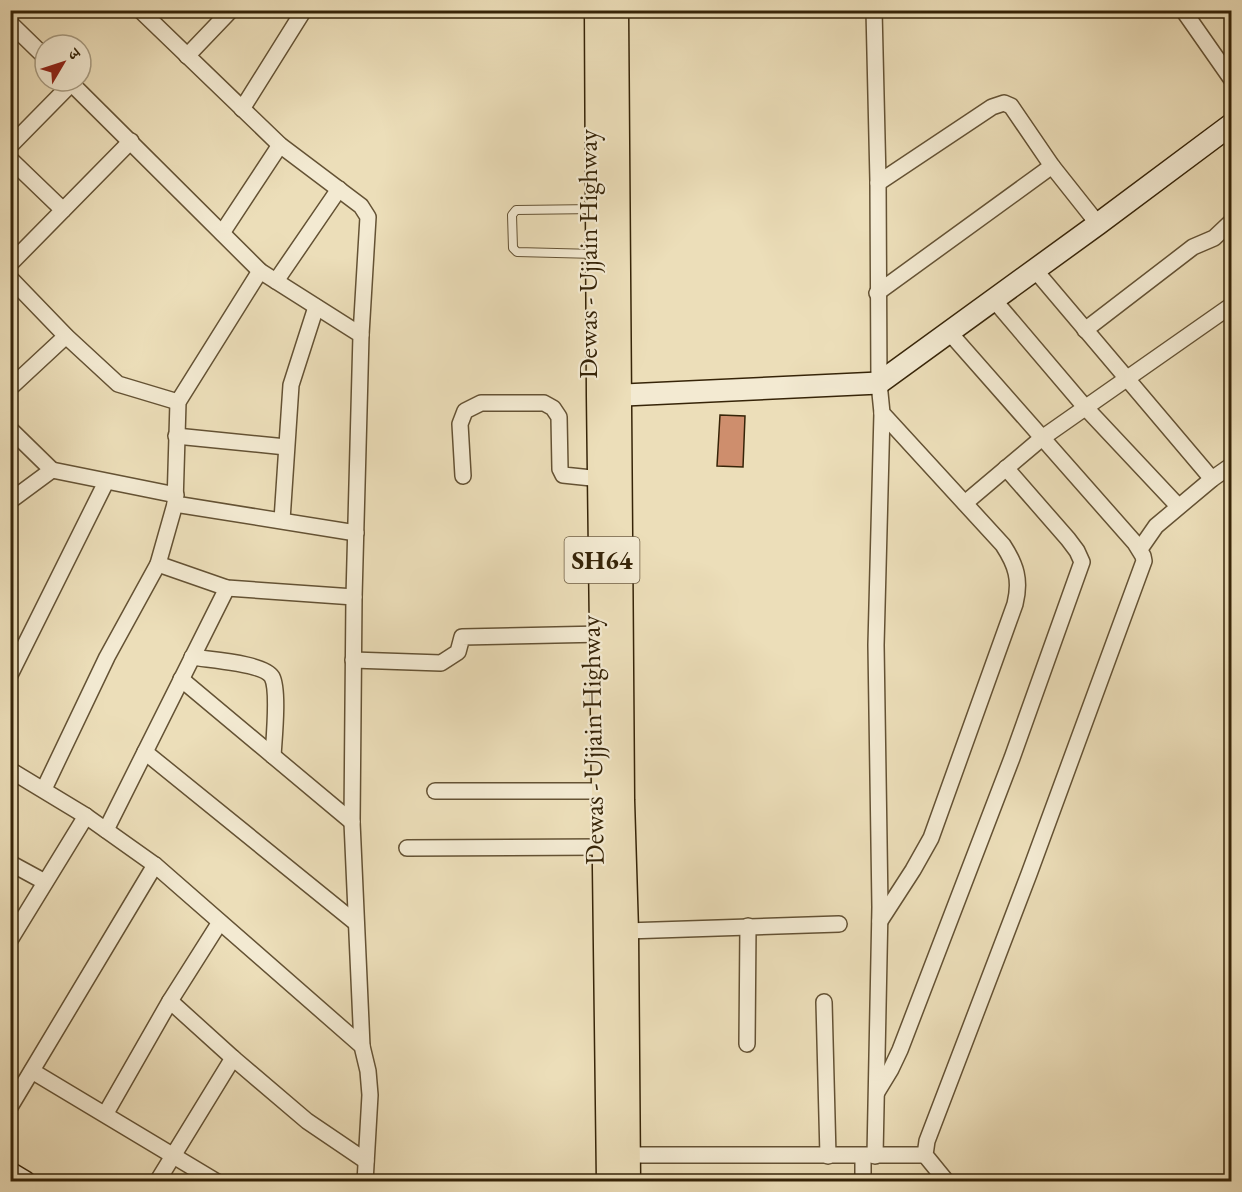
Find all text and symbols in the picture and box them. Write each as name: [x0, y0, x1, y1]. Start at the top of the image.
north arrow: [33, 33, 93, 93]
text: उ: [63, 43, 86, 65]
street label: Dewas - Ujjain Highway: [570, 129, 605, 379]
road number: SH64: [564, 537, 640, 583]
street label: Dewas - Ujjain Highway: [572, 615, 612, 865]

